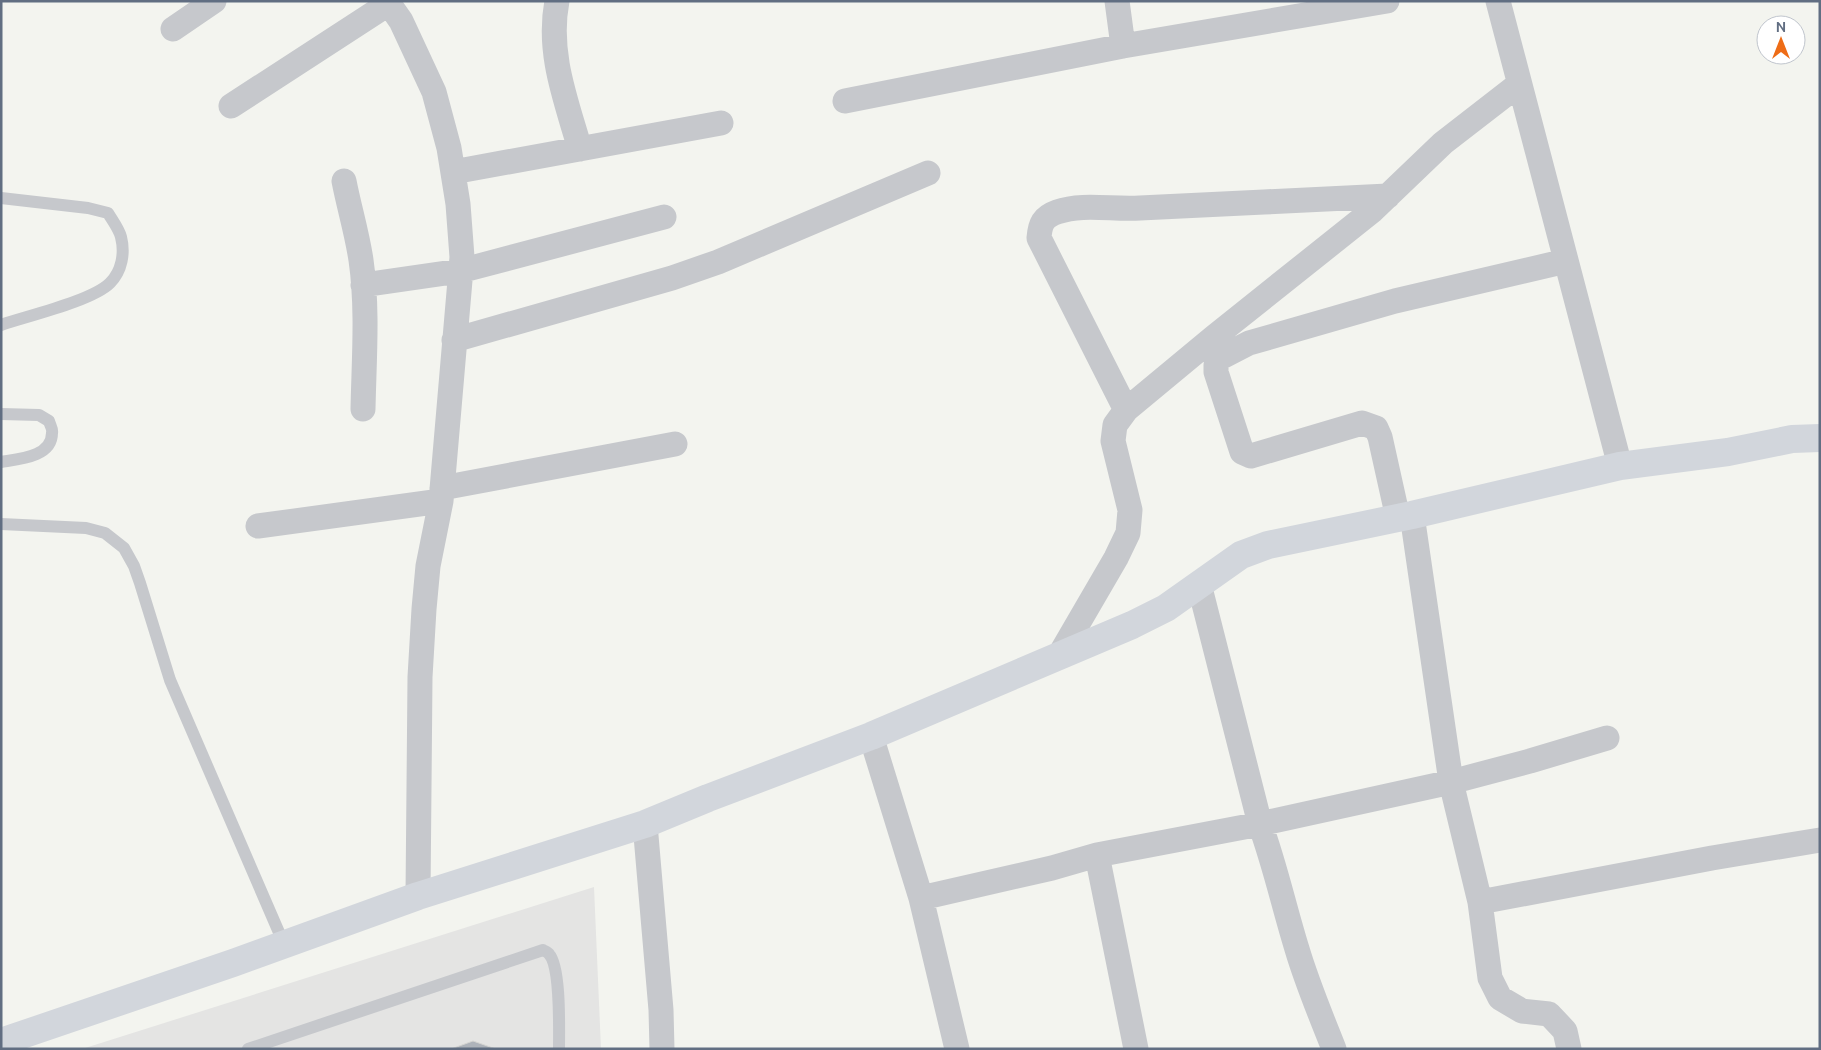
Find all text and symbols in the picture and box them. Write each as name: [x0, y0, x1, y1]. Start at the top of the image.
north arrow: [1756, 15, 1806, 65]
text: N: [1776, 19, 1786, 35]

